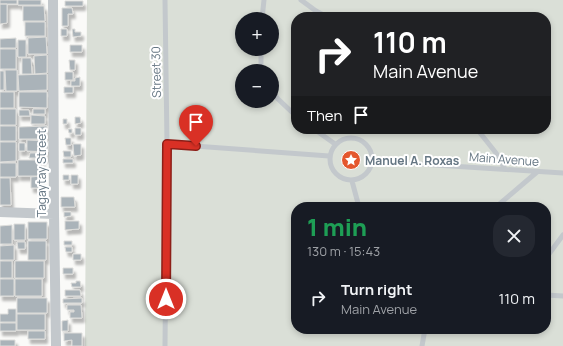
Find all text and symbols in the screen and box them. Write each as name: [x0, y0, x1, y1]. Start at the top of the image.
map controls: [235, 12, 279, 108]
button: +: [235, 12, 279, 56]
text: 110 m: [373, 23, 447, 61]
icon: right: [307, 28, 359, 80]
street label: Street 30: [147, 46, 165, 98]
text: Main Avenue: [373, 59, 478, 83]
button: −: [235, 64, 279, 108]
icon: arrive: [350, 104, 372, 126]
pin: [179, 105, 213, 146]
text: Then: [307, 105, 342, 126]
icon: arrive: [185, 111, 207, 133]
street label: Tagaytay Street: [33, 129, 50, 217]
street label: Main Avenue: [468, 148, 540, 170]
place icon: Manuel A. Roxas: [340, 149, 362, 171]
place label: Manuel A. Roxas: [365, 152, 460, 169]
text: 1 min: [307, 210, 367, 243]
button: close: [493, 215, 535, 257]
text: 130 m · 15:43: [307, 242, 380, 260]
position arrow: [145, 278, 187, 320]
text: Turn right: [341, 279, 412, 300]
icon: right: [307, 287, 329, 309]
text: 110 m: [498, 288, 535, 309]
text: Main Avenue: [341, 300, 417, 318]

